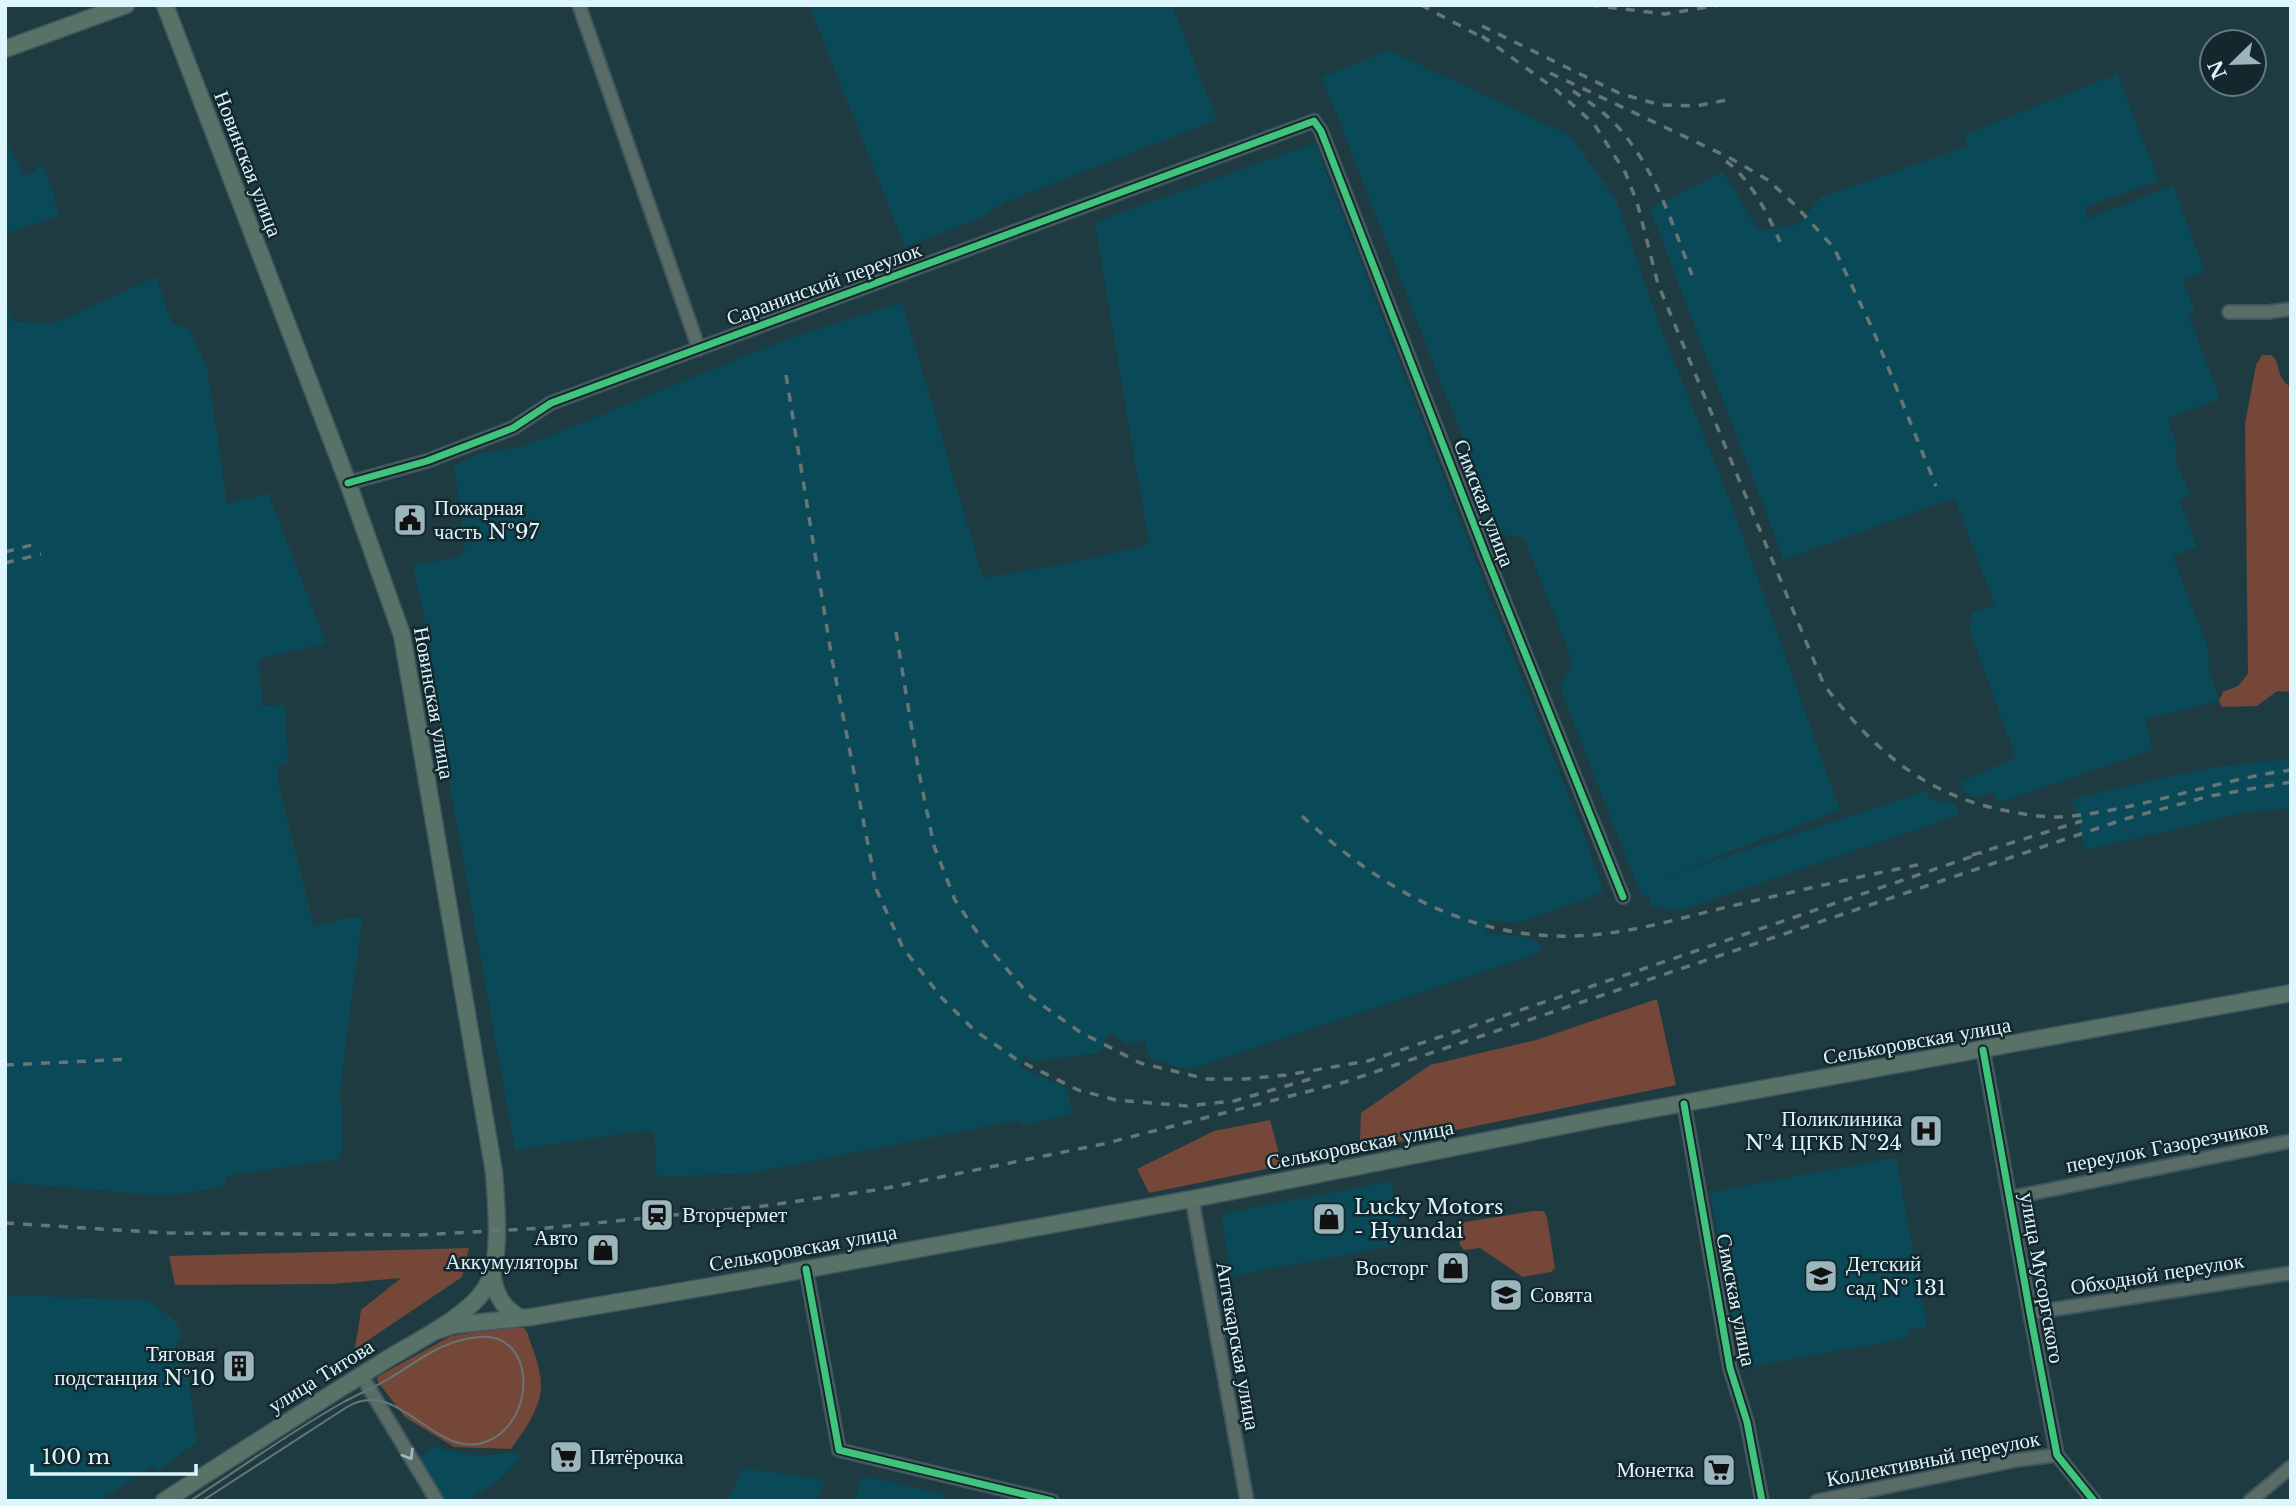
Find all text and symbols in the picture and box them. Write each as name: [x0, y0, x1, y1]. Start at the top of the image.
north arrow: [2198, 28, 2268, 98]
text: N: [2204, 57, 2232, 82]
street label: Новинская улица: [208, 87, 288, 241]
street label: Саранинский переулок: [723, 236, 926, 331]
street label: Симская улица: [1448, 436, 1520, 571]
place label: Пожарная часть №97: [434, 495, 539, 545]
public building icon: Пожарная часть №97: [391, 501, 429, 539]
street label: Новинская улица: [408, 625, 460, 782]
street label: Селькоровская улица: [1821, 1012, 2014, 1070]
place label: Поликлиника №4 ЦГКБ №24: [1745, 1106, 1903, 1156]
hospital icon: Поликлиника №4 ЦГКБ №24: [1907, 1112, 1945, 1150]
street label: Селькоровская улица: [1264, 1114, 1456, 1176]
street label: переулок Газорезчиков: [2064, 1114, 2270, 1178]
street label: улица Мусоргского: [2014, 1191, 2070, 1365]
place label: Lucky Motors - Hyundai: [1354, 1194, 1504, 1244]
station icon: Вторчермет: [638, 1196, 676, 1234]
shop icon: Lucky Motors - Hyundai: [1310, 1200, 1348, 1238]
place label: Вторчермет: [682, 1202, 787, 1228]
street label: Селькоровская улица: [707, 1219, 900, 1277]
place label: Авто Аккумуляторы: [445, 1225, 578, 1275]
shop icon: Авто Аккумуляторы: [584, 1231, 622, 1269]
street label: Симская улица: [1710, 1231, 1762, 1369]
street label: Обходной переулок: [2069, 1247, 2246, 1301]
shop icon: Восторг: [1434, 1249, 1472, 1287]
place label: Детский сад № 131: [1846, 1251, 1946, 1301]
place label: Восторг: [1355, 1255, 1428, 1281]
school or university icon: Детский сад № 131: [1802, 1257, 1840, 1295]
street label: Аптекарская улица: [1210, 1260, 1266, 1433]
school or university icon: Совята: [1487, 1276, 1525, 1314]
place label: Совята: [1530, 1282, 1593, 1308]
street label: улица Титова: [263, 1333, 379, 1419]
place label: Тяговая подстанция №10: [54, 1341, 215, 1391]
building icon: Тяговая подстанция №10: [220, 1347, 258, 1385]
street label: Коллективный переулок: [1824, 1425, 2043, 1492]
scale bar: [32, 1432, 196, 1476]
supermarket icon: Пятёрочка: [547, 1438, 585, 1476]
text: 100 m: [42, 1444, 110, 1470]
place label: Пятёрочка: [590, 1444, 684, 1470]
one-way arrow: [400, 1447, 413, 1460]
supermarket icon: Монетка: [1700, 1451, 1738, 1489]
place label: Монетка: [1616, 1457, 1695, 1483]

